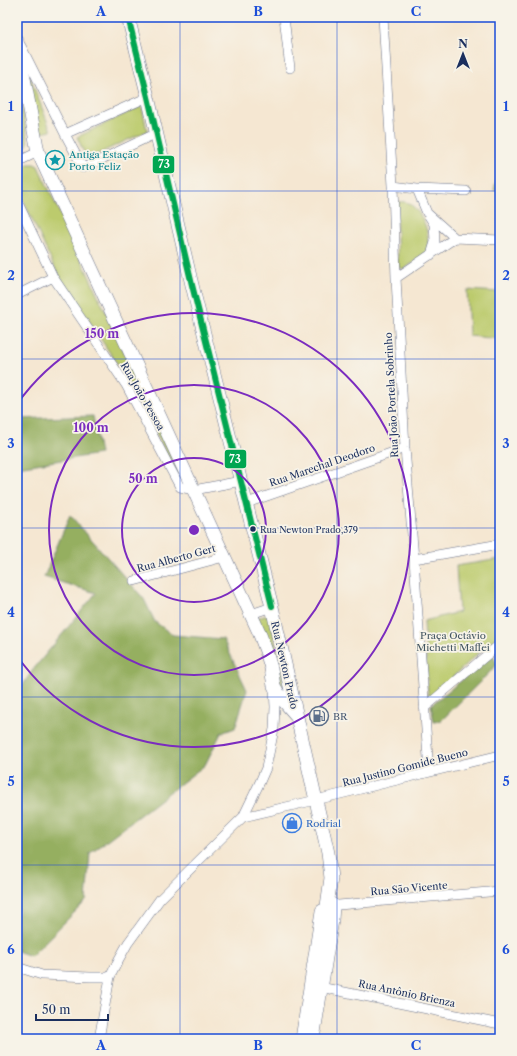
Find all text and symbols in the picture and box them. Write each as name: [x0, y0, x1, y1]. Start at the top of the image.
text: A: [95, 3, 107, 19]
text: B: [253, 3, 263, 19]
text: C: [411, 3, 421, 19]
north arrow: [443, 34, 483, 74]
text: N: [458, 37, 468, 51]
text: 1: [8, 98, 14, 114]
text: 1: [503, 98, 509, 114]
place label: Antiga Estação Porto Feliz: [68, 148, 139, 173]
place icon: Antiga Estação Porto Feliz: [44, 149, 66, 171]
line badge: 73: [152, 155, 175, 174]
text: 73: [158, 157, 170, 171]
text: 2: [7, 267, 15, 283]
text: 2: [502, 267, 510, 283]
text: 150 m: [85, 326, 119, 341]
street label: Rua João Portela Sobrinho: [382, 332, 401, 458]
street label: Rua João Pessoa: [118, 360, 168, 433]
text: 100 m: [73, 420, 109, 435]
text: 3: [7, 435, 15, 451]
text: 3: [502, 435, 510, 451]
street label: Rua Marechal Deodoro: [268, 441, 377, 490]
line badge: 73: [224, 449, 247, 469]
text: 73: [229, 452, 241, 466]
text: 50 m: [128, 471, 158, 486]
centre of rings: [187, 523, 201, 537]
marker: Rua Newton Prado,379: [248, 524, 258, 534]
place label: Rua Newton Prado,379: [260, 524, 358, 535]
street label: Rua Alberto Gert: [135, 542, 217, 575]
text: 4: [7, 604, 15, 620]
text: 4: [502, 604, 510, 620]
street label: Rua Newton Prado: [268, 620, 301, 710]
park label: Praça Octávio Michetti Maffei: [416, 629, 490, 654]
fuel station icon: BR: [308, 705, 330, 727]
place label: BR: [333, 710, 348, 723]
street label: Rua Justino Gomide Bueno: [341, 746, 469, 789]
text: 5: [7, 773, 15, 789]
text: 5: [502, 773, 510, 789]
shop icon: Rodrial: [281, 812, 303, 834]
place label: Rodrial: [306, 817, 341, 830]
street label: Rua São Vicente: [370, 879, 449, 898]
text: 6: [7, 941, 15, 957]
text: 6: [502, 941, 510, 957]
street label: Rua Antônio Brienza: [357, 977, 457, 1010]
scale bar: [36, 996, 108, 1022]
text: 50 m: [42, 1002, 71, 1017]
text: A: [95, 1037, 107, 1053]
text: B: [253, 1037, 263, 1053]
text: C: [411, 1037, 421, 1053]

